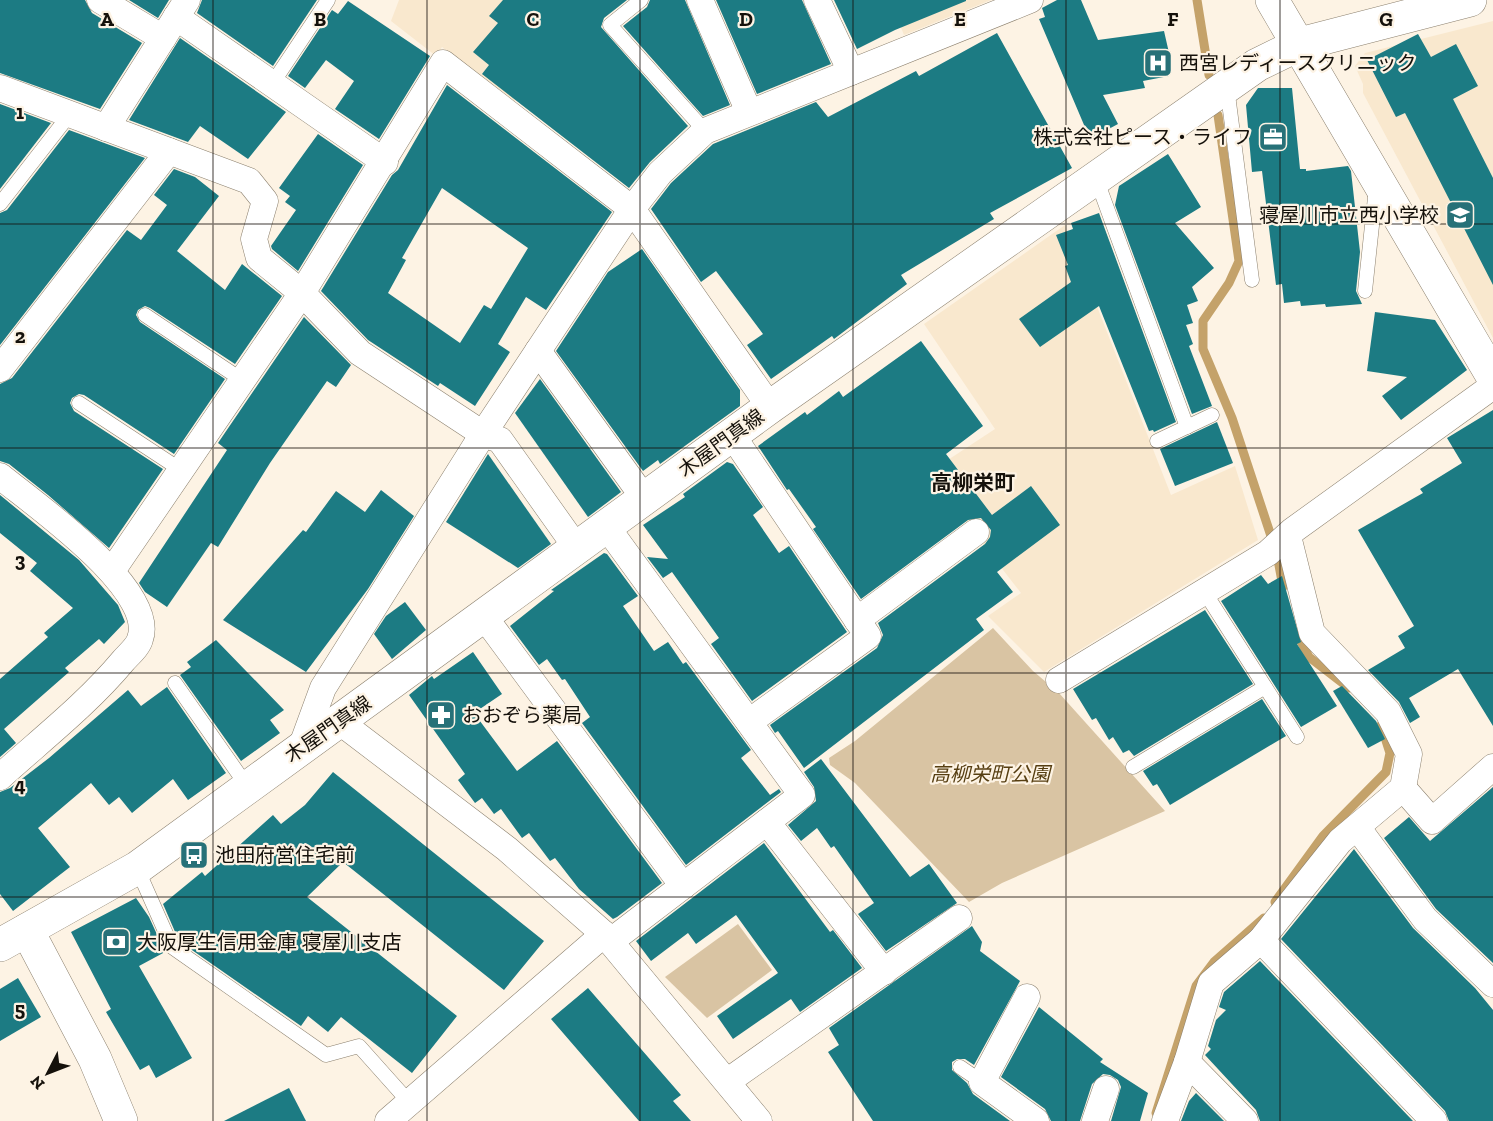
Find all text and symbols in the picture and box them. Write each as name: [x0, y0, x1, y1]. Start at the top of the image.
text: A: [100, 7, 114, 31]
text: B: [314, 7, 326, 31]
text: C: [527, 7, 540, 31]
text: D: [739, 7, 753, 31]
text: E: [954, 7, 966, 31]
text: F: [1167, 7, 1179, 31]
text: G: [1379, 7, 1393, 31]
hospital icon: 西宮レディースクリニック: [1142, 47, 1174, 79]
place label: 西宮レディースクリニック: [1179, 51, 1417, 75]
text: 1: [16, 100, 24, 124]
office icon: 株式会社ピース・ライフ: [1257, 121, 1289, 153]
place label: 株式会社ピース・ライフ: [1033, 125, 1252, 149]
school or university icon: 寝屋川市立西小学校: [1444, 199, 1476, 231]
place label: 寝屋川市立西小学校: [1259, 203, 1439, 227]
text: 2: [15, 324, 26, 348]
street label: 木屋門真線: [673, 404, 769, 482]
district label: 高柳栄町: [931, 470, 1015, 495]
text: 3: [15, 548, 26, 572]
street label: 木屋門真線: [280, 690, 376, 768]
pharmacy icon: おおぞら薬局: [425, 699, 457, 731]
place label: おおぞら薬局: [462, 703, 582, 727]
park label: 高柳栄町公園: [930, 762, 1053, 786]
text: 4: [14, 773, 26, 797]
bus stop icon: 池田府営住宅前: [178, 839, 210, 871]
place label: 池田府営住宅前: [215, 843, 355, 867]
bank icon: 大阪厚生信用金庫 寝屋川支店: [100, 926, 132, 958]
place label: 大阪厚生信用金庫 寝屋川支店: [137, 930, 402, 954]
text: 5: [15, 997, 25, 1021]
north arrow: [18, 1043, 78, 1103]
text: N: [26, 1072, 48, 1094]

